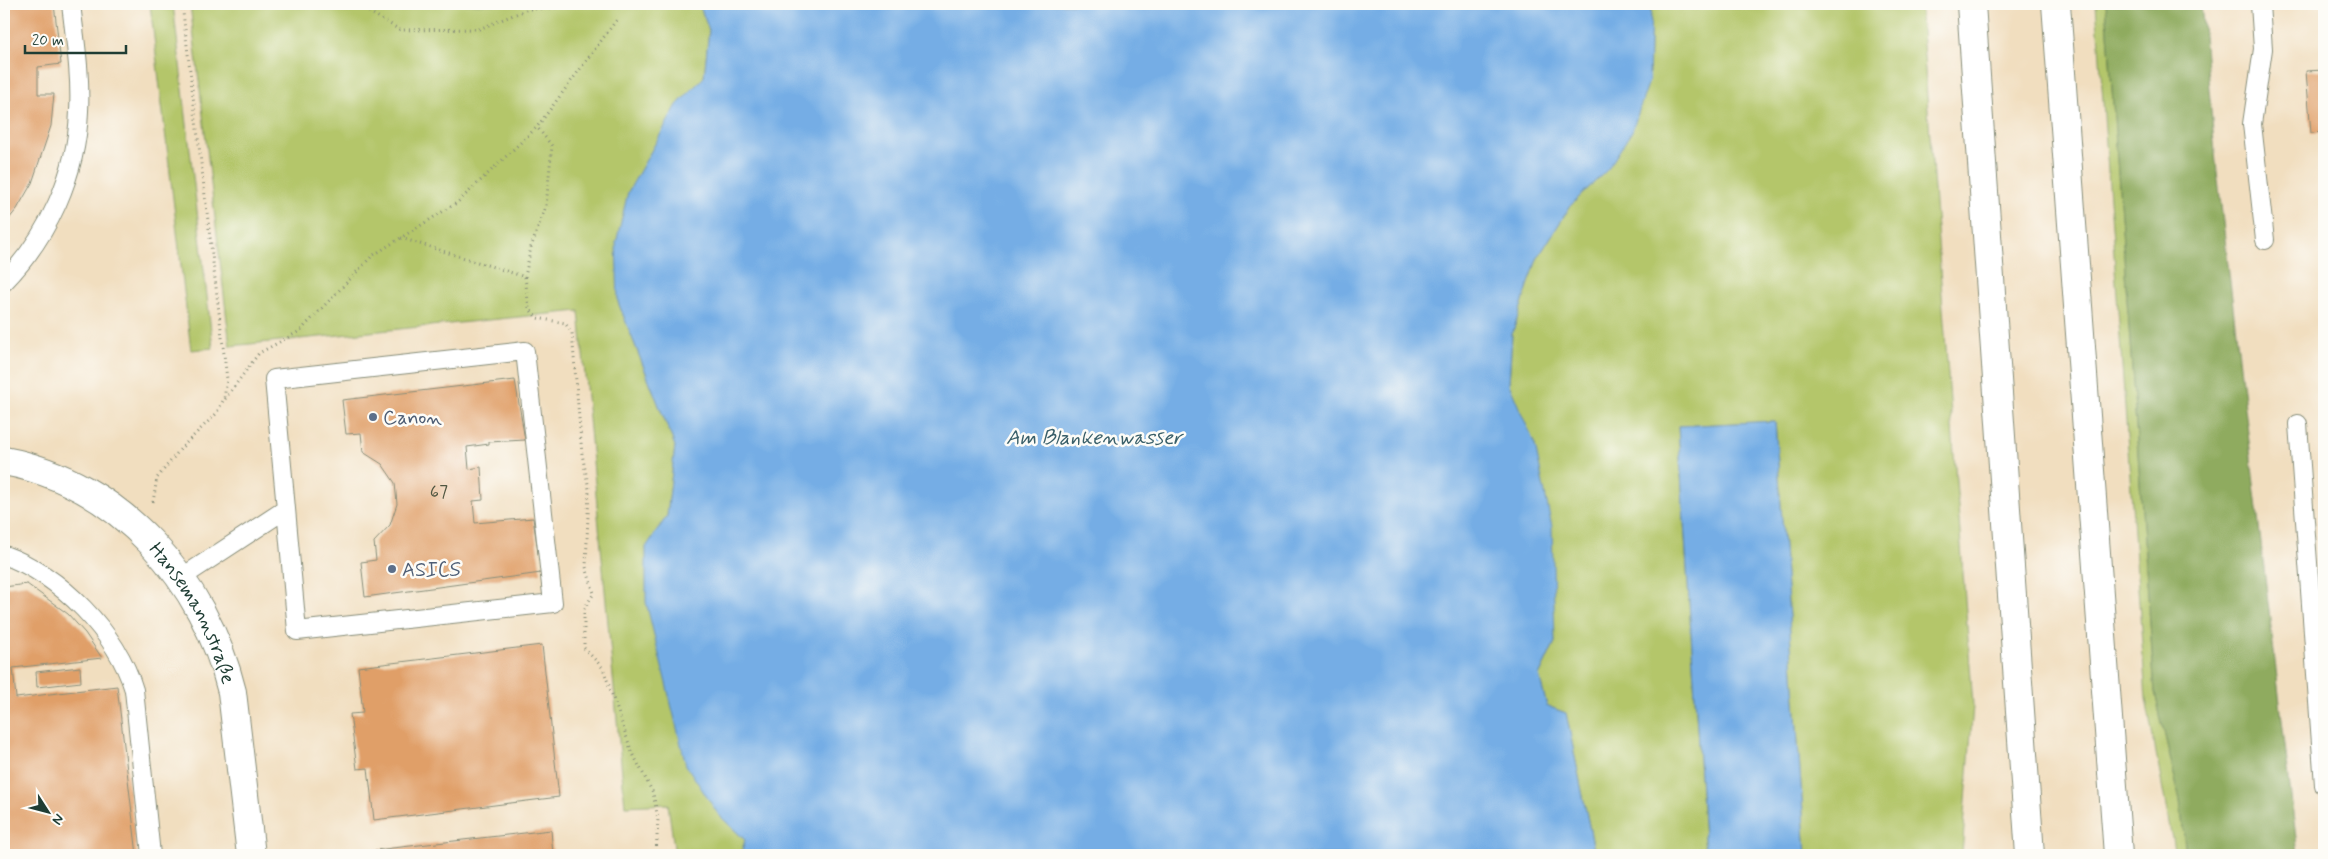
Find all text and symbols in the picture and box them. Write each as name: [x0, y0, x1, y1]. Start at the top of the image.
scale bar: [25, 22, 126, 54]
text: 20 m: [32, 31, 64, 51]
place label: Canon: [383, 405, 442, 432]
marker: Canon: [367, 411, 379, 423]
water label: Am Blankenwasser: [1006, 424, 1184, 452]
house number: 67: [430, 480, 448, 504]
street label: Hansemannstraße: [142, 537, 241, 687]
place label: ASICS: [402, 557, 461, 584]
marker: ASICS: [386, 563, 398, 575]
north arrow: [22, 786, 72, 836]
text: N: [48, 810, 68, 828]

